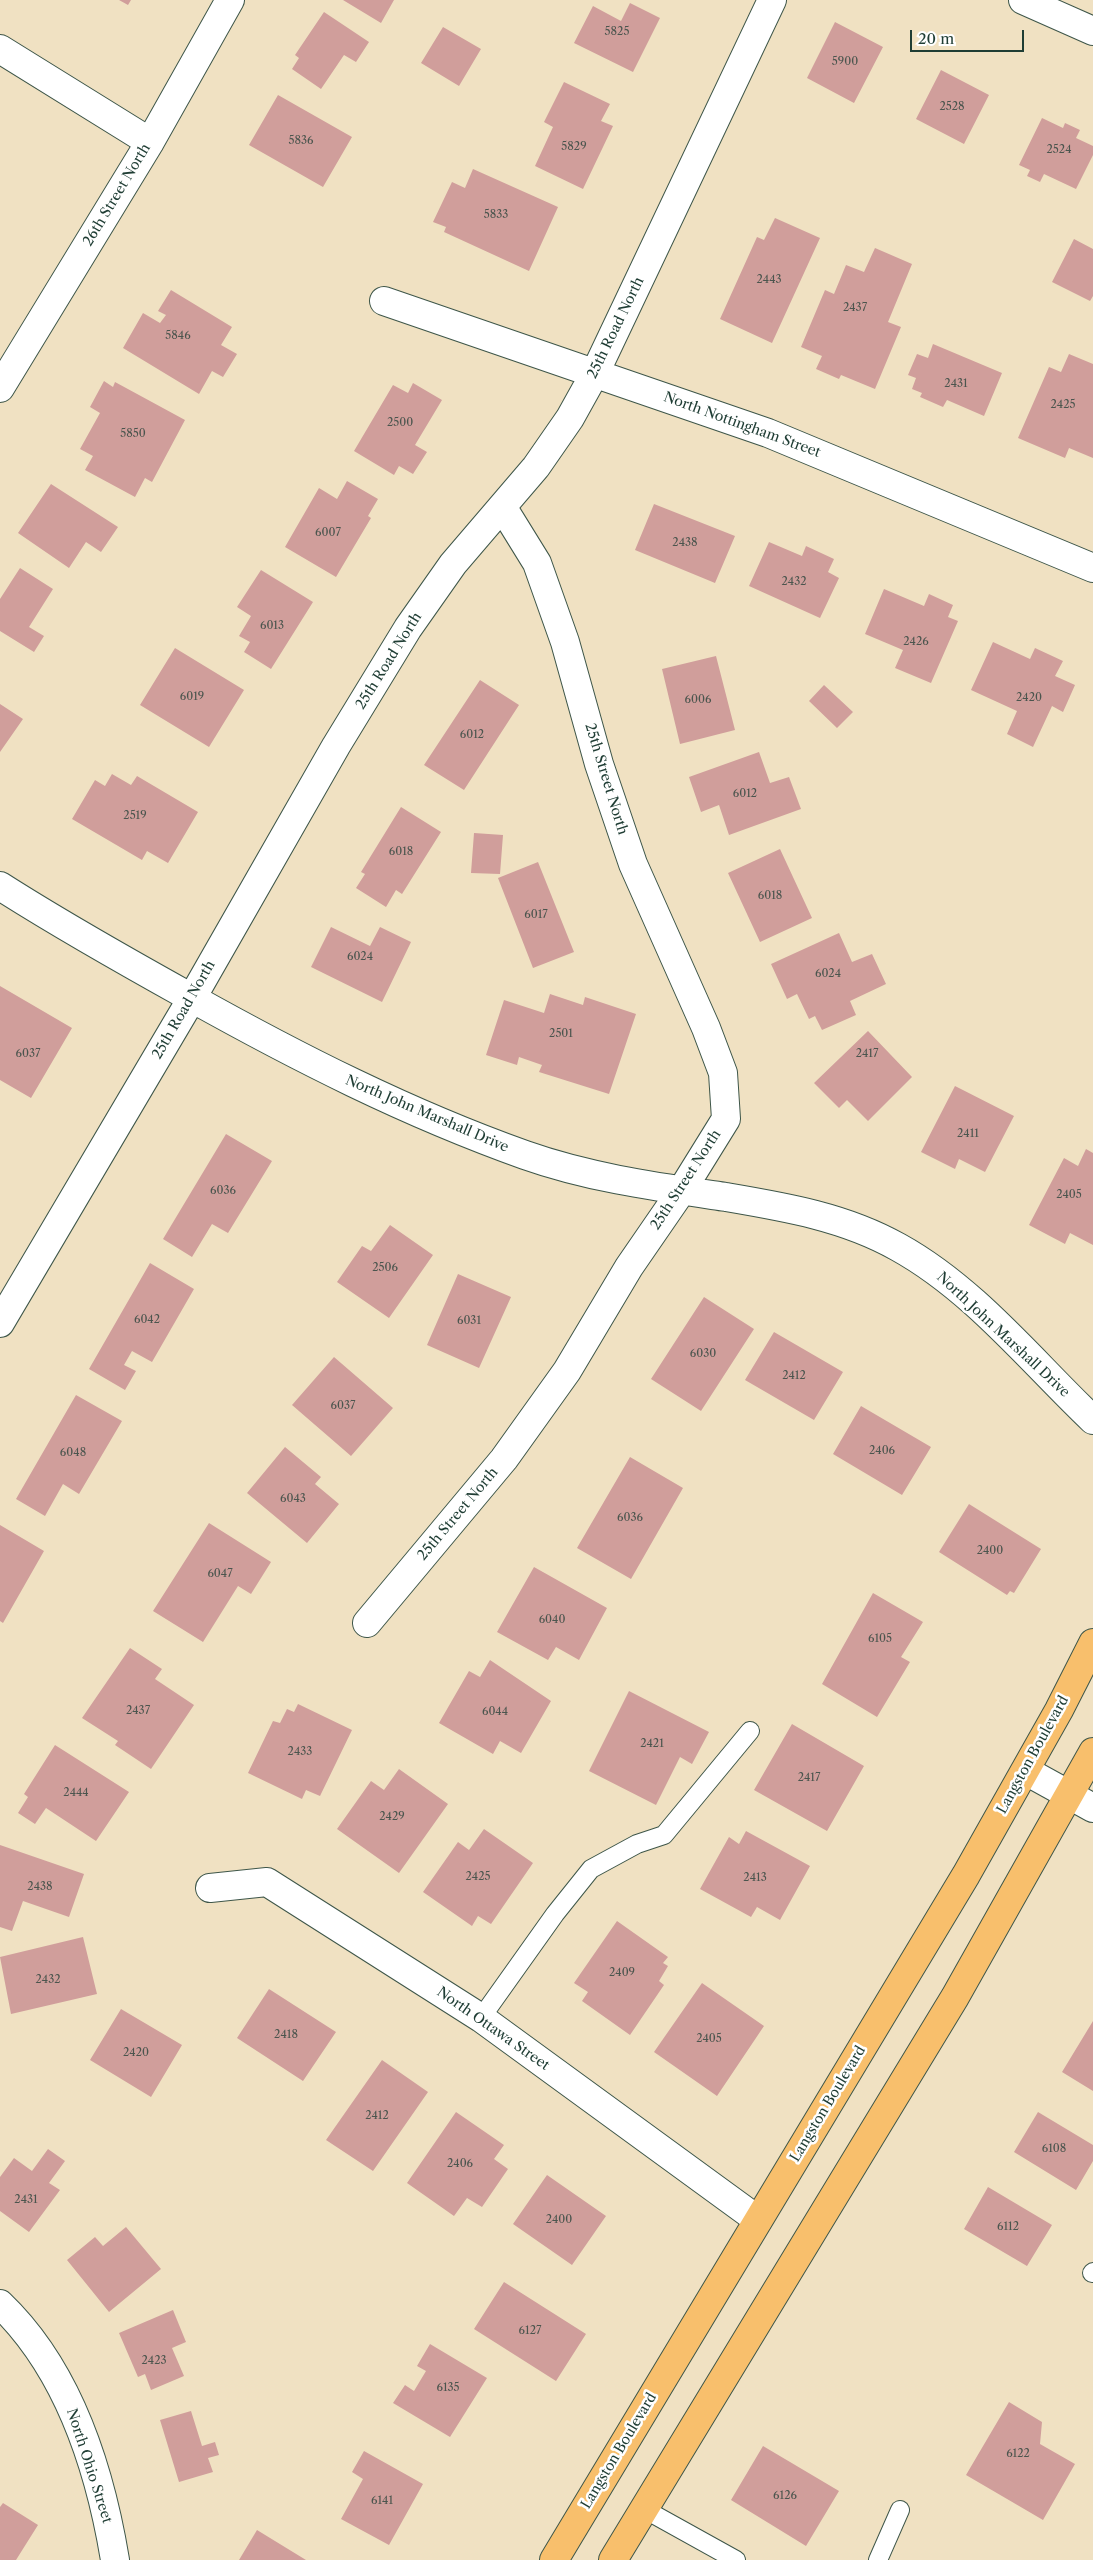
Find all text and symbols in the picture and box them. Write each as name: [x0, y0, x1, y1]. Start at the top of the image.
scale bar: [913, 20, 1027, 52]
house number: 5825: [605, 25, 629, 39]
text: 20 m: [918, 29, 954, 48]
house number: 5900: [832, 55, 858, 69]
house number: 2528: [939, 100, 965, 114]
house number: 5836: [289, 134, 313, 148]
house number: 5829: [561, 140, 587, 154]
street label: 26th Street North: [80, 141, 154, 249]
house number: 2524: [1047, 143, 1071, 157]
house number: 5833: [484, 208, 508, 222]
house number: 2443: [756, 273, 782, 287]
street label: 25th Road North: [584, 275, 648, 381]
house number: 2437: [843, 301, 867, 315]
house number: 5846: [165, 329, 191, 343]
house number: 2431: [944, 377, 968, 391]
street label: North Nottingham Street: [661, 389, 823, 461]
house number: 2425: [1051, 398, 1075, 412]
house number: 2500: [387, 416, 413, 430]
house number: 5850: [120, 427, 146, 441]
house number: 6007: [315, 526, 341, 540]
house number: 2438: [672, 536, 698, 550]
house number: 2432: [781, 575, 807, 589]
street label: 25th Road North: [353, 610, 425, 712]
house number: 6013: [260, 619, 284, 633]
house number: 2426: [903, 635, 929, 649]
house number: 6019: [180, 690, 204, 704]
house number: 2420: [1016, 691, 1042, 705]
house number: 6006: [685, 693, 711, 707]
street label: 25th Street North: [581, 721, 631, 837]
house number: 6012: [460, 728, 484, 742]
house number: 6012: [733, 787, 757, 801]
house number: 2519: [123, 809, 147, 823]
house number: 6018: [389, 845, 413, 859]
house number: 6018: [758, 889, 782, 903]
house number: 6017: [524, 908, 548, 922]
house number: 6024: [347, 950, 373, 964]
street label: 25th Road North: [149, 958, 219, 1062]
house number: 6024: [815, 967, 841, 981]
house number: 2501: [549, 1027, 573, 1041]
house number: 6037: [16, 1047, 40, 1061]
house number: 2417: [856, 1047, 878, 1061]
street label: North John Marshall Drive: [343, 1072, 511, 1156]
street label: 25th Street North: [647, 1127, 725, 1233]
house number: 2411: [957, 1127, 979, 1141]
house number: 6036: [210, 1184, 236, 1198]
house number: 2405: [1056, 1188, 1082, 1202]
house number: 2506: [372, 1261, 398, 1275]
street label: North John Marshall Drive: [933, 1269, 1073, 1401]
house number: 6042: [134, 1313, 160, 1327]
house number: 6031: [457, 1314, 481, 1328]
house number: 6030: [690, 1347, 716, 1361]
house number: 2412: [782, 1369, 806, 1383]
house number: 6037: [331, 1399, 355, 1413]
house number: 2406: [869, 1444, 895, 1458]
house number: 6048: [60, 1446, 86, 1460]
street label: 25th Street North: [414, 1464, 502, 1564]
house number: 6043: [280, 1492, 306, 1506]
house number: 6036: [617, 1511, 643, 1525]
house number: 2400: [977, 1544, 1003, 1558]
house number: 6047: [207, 1567, 233, 1581]
house number: 6040: [539, 1613, 565, 1627]
house number: 6105: [868, 1632, 892, 1646]
street label: Langston Boulevard: [994, 1693, 1072, 1817]
house number: 2437: [126, 1704, 150, 1718]
house number: 6044: [482, 1705, 508, 1719]
house number: 2421: [640, 1737, 664, 1751]
house number: 2433: [288, 1745, 312, 1759]
house number: 2417: [798, 1771, 820, 1785]
house number: 2444: [63, 1786, 89, 1800]
house number: 2429: [379, 1810, 405, 1824]
house number: 2425: [466, 1870, 490, 1884]
house number: 2413: [743, 1871, 767, 1885]
house number: 2438: [27, 1880, 53, 1894]
house number: 2409: [609, 1966, 635, 1980]
house number: 2432: [35, 1973, 61, 1987]
street label: North Ottawa Street: [433, 1984, 553, 2074]
house number: 2418: [274, 2028, 298, 2042]
house number: 2405: [696, 2032, 722, 2046]
street label: Langston Boulevard: [787, 2043, 869, 2165]
house number: 2420: [123, 2046, 149, 2060]
house number: 2412: [365, 2109, 389, 2123]
house number: 6108: [1042, 2142, 1066, 2156]
house number: 2406: [447, 2157, 473, 2171]
house number: 2431: [14, 2193, 38, 2207]
house number: 2400: [546, 2213, 572, 2227]
house number: 6112: [997, 2220, 1019, 2234]
house number: 6127: [519, 2324, 541, 2338]
house number: 2423: [141, 2354, 167, 2368]
house number: 6135: [436, 2381, 460, 2395]
street label: Langston Boulevard: [578, 2390, 660, 2512]
street label: North Ohio Street: [63, 2407, 115, 2525]
house number: 6122: [1006, 2447, 1030, 2461]
house number: 6126: [773, 2489, 797, 2503]
house number: 6141: [371, 2494, 393, 2508]

